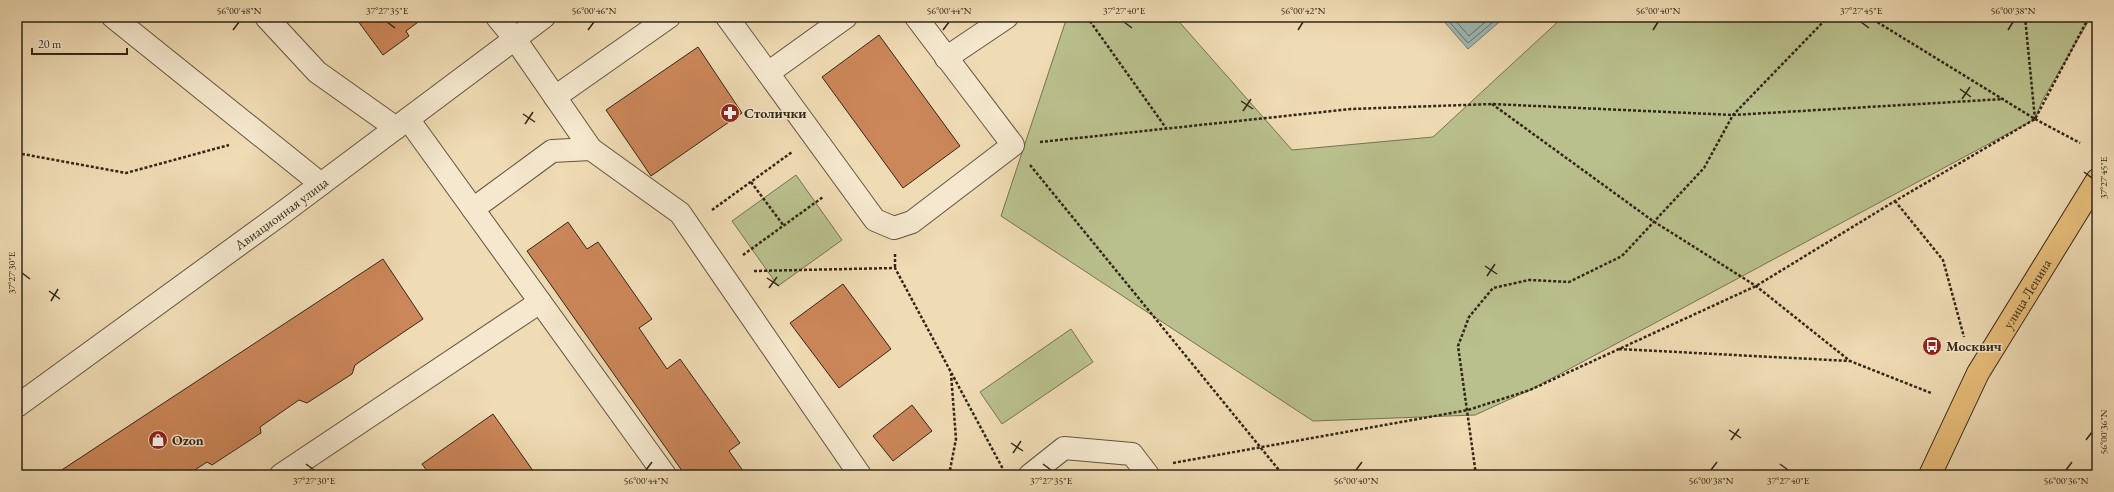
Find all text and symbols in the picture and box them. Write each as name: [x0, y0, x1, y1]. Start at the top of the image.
text: 56°00'48"N: [217, 4, 262, 17]
text: 37°27'35"E: [366, 4, 409, 17]
text: 56°00'46"N: [572, 4, 617, 17]
text: 56°00'44"N: [927, 4, 972, 17]
text: 37°27'40"E: [1103, 4, 1146, 17]
text: 56°00'42"N: [1281, 4, 1326, 17]
text: 56°00'40"N: [1636, 4, 1681, 17]
text: 37°27'45"E: [1840, 4, 1883, 17]
text: 56°00'38"N: [1991, 4, 2036, 17]
scale bar: [32, 30, 127, 56]
text: 20 m: [38, 36, 62, 52]
pharmacy icon: Столички: [719, 102, 741, 124]
place label: Столички: [744, 104, 807, 122]
text: 37°27'45"E: [2097, 156, 2110, 199]
street label: Авиационная улица: [230, 173, 332, 255]
text: 37°27'30"E: [5, 251, 18, 294]
street label: улица Ленина: [1999, 255, 2055, 332]
bus stop icon: Москвич: [1921, 335, 1943, 357]
place label: Москвич: [1946, 337, 2002, 355]
text: 56°00'36"N: [2097, 409, 2110, 454]
shop icon: Ozon: [147, 429, 169, 451]
place label: Ozon: [172, 431, 204, 449]
text: 37°27'30"E: [293, 474, 336, 487]
text: 56°00'44"N: [624, 474, 669, 487]
text: 37°27'35"E: [1030, 474, 1073, 487]
text: 56°00'40"N: [1334, 474, 1379, 487]
text: 56°00'38"N: [1689, 474, 1734, 487]
text: 37°27'40"E: [1767, 474, 1810, 487]
text: 56°00'36"N: [2044, 474, 2089, 487]

